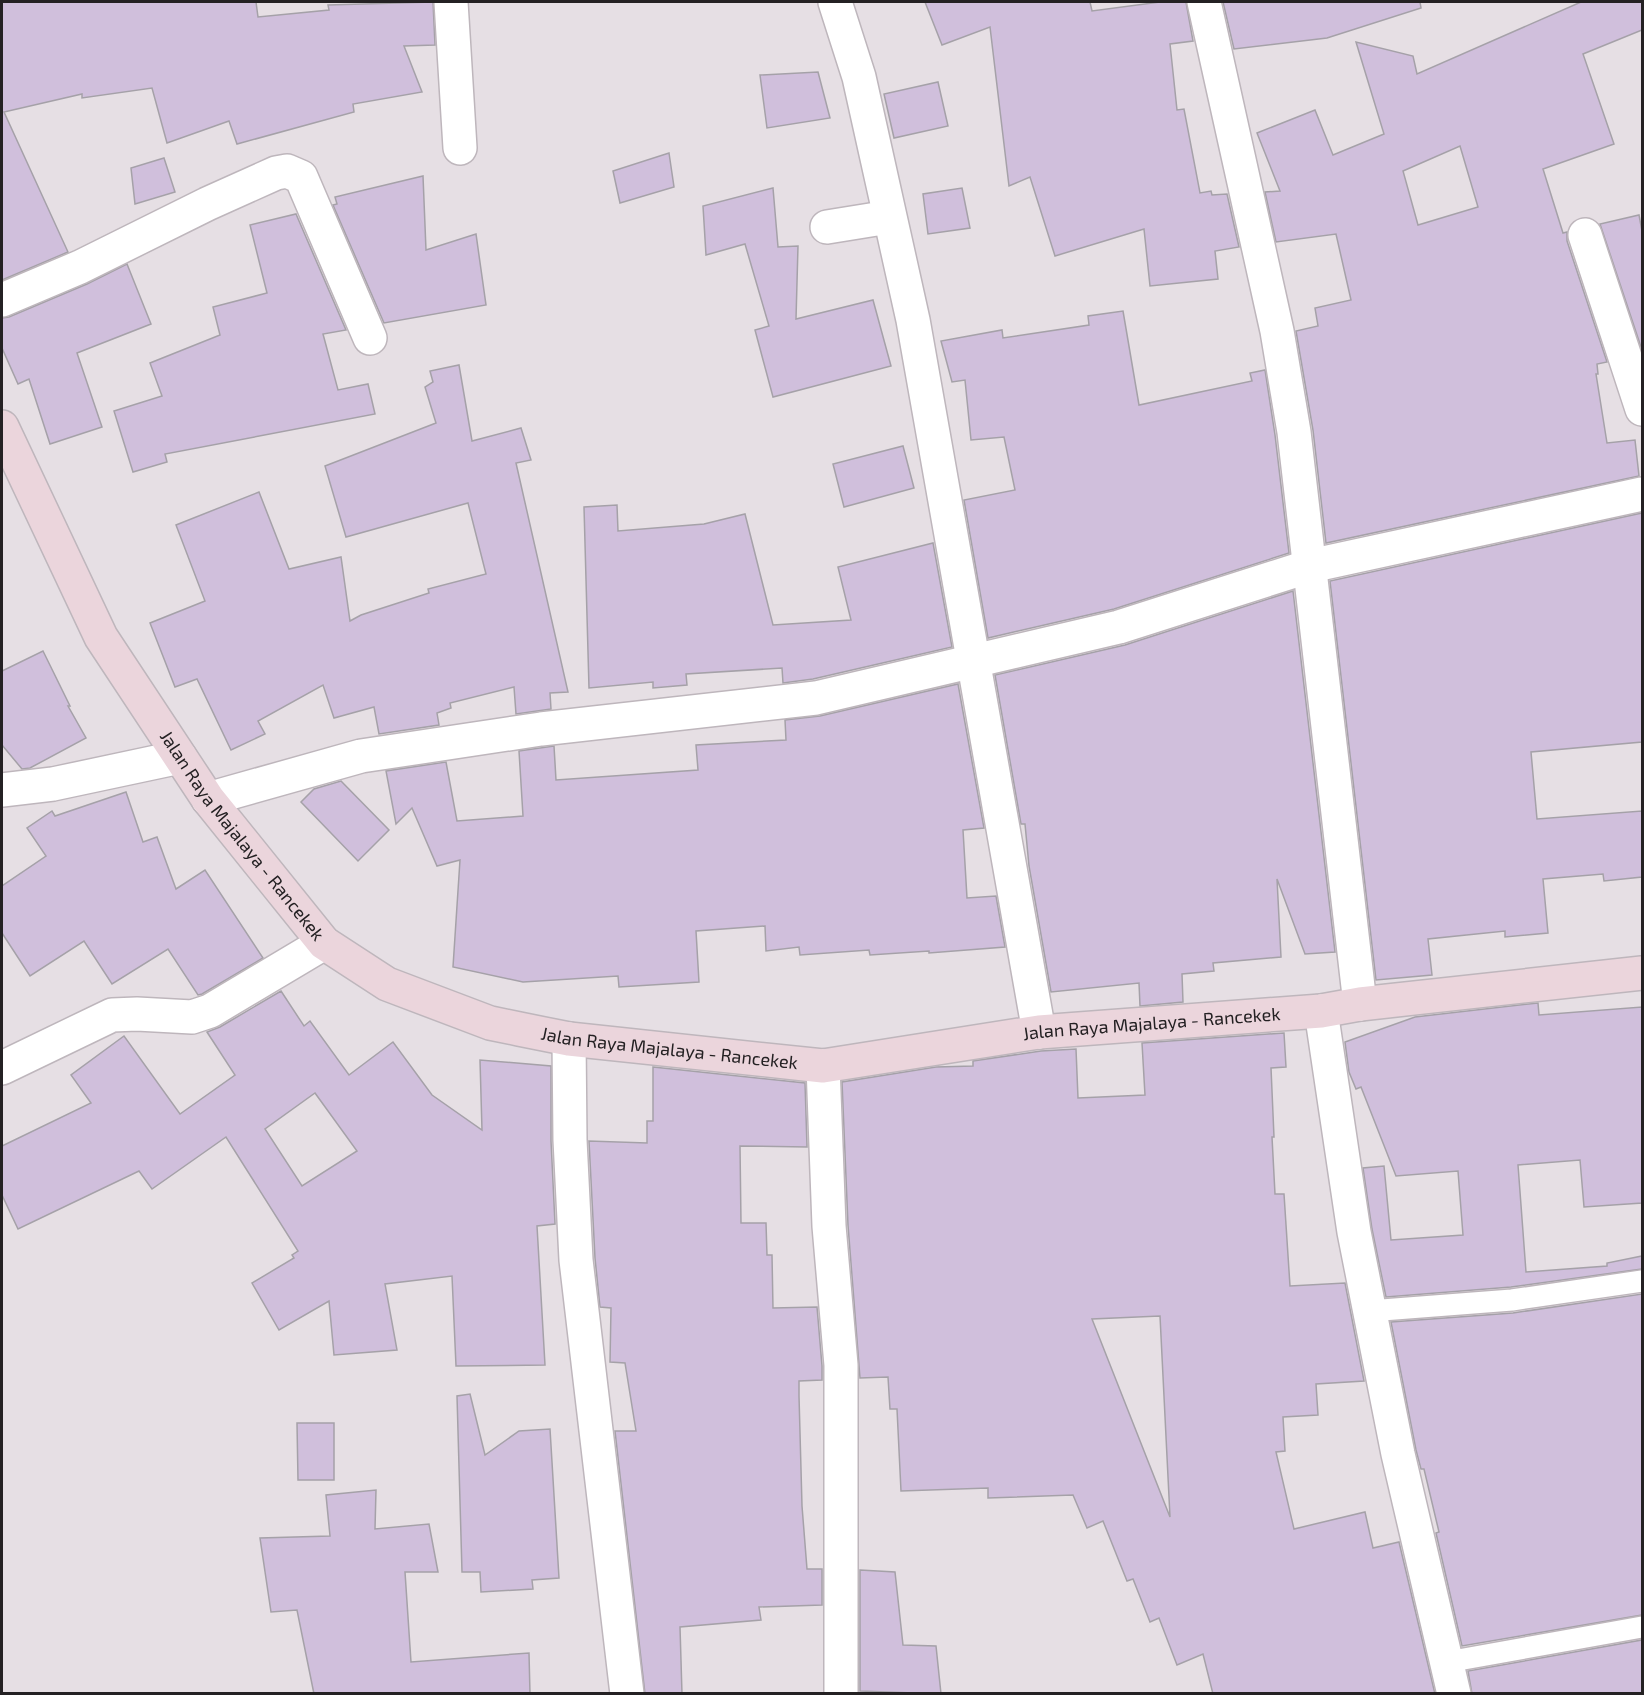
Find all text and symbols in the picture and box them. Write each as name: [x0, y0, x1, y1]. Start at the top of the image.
street label: Jalan Raya Majalaya - Rancekek: [156, 726, 330, 945]
street label: Jalan Raya Majalaya - Rancekek: [1021, 1002, 1281, 1044]
street label: Jalan Raya Majalaya - Rancekek: [539, 1022, 799, 1073]

